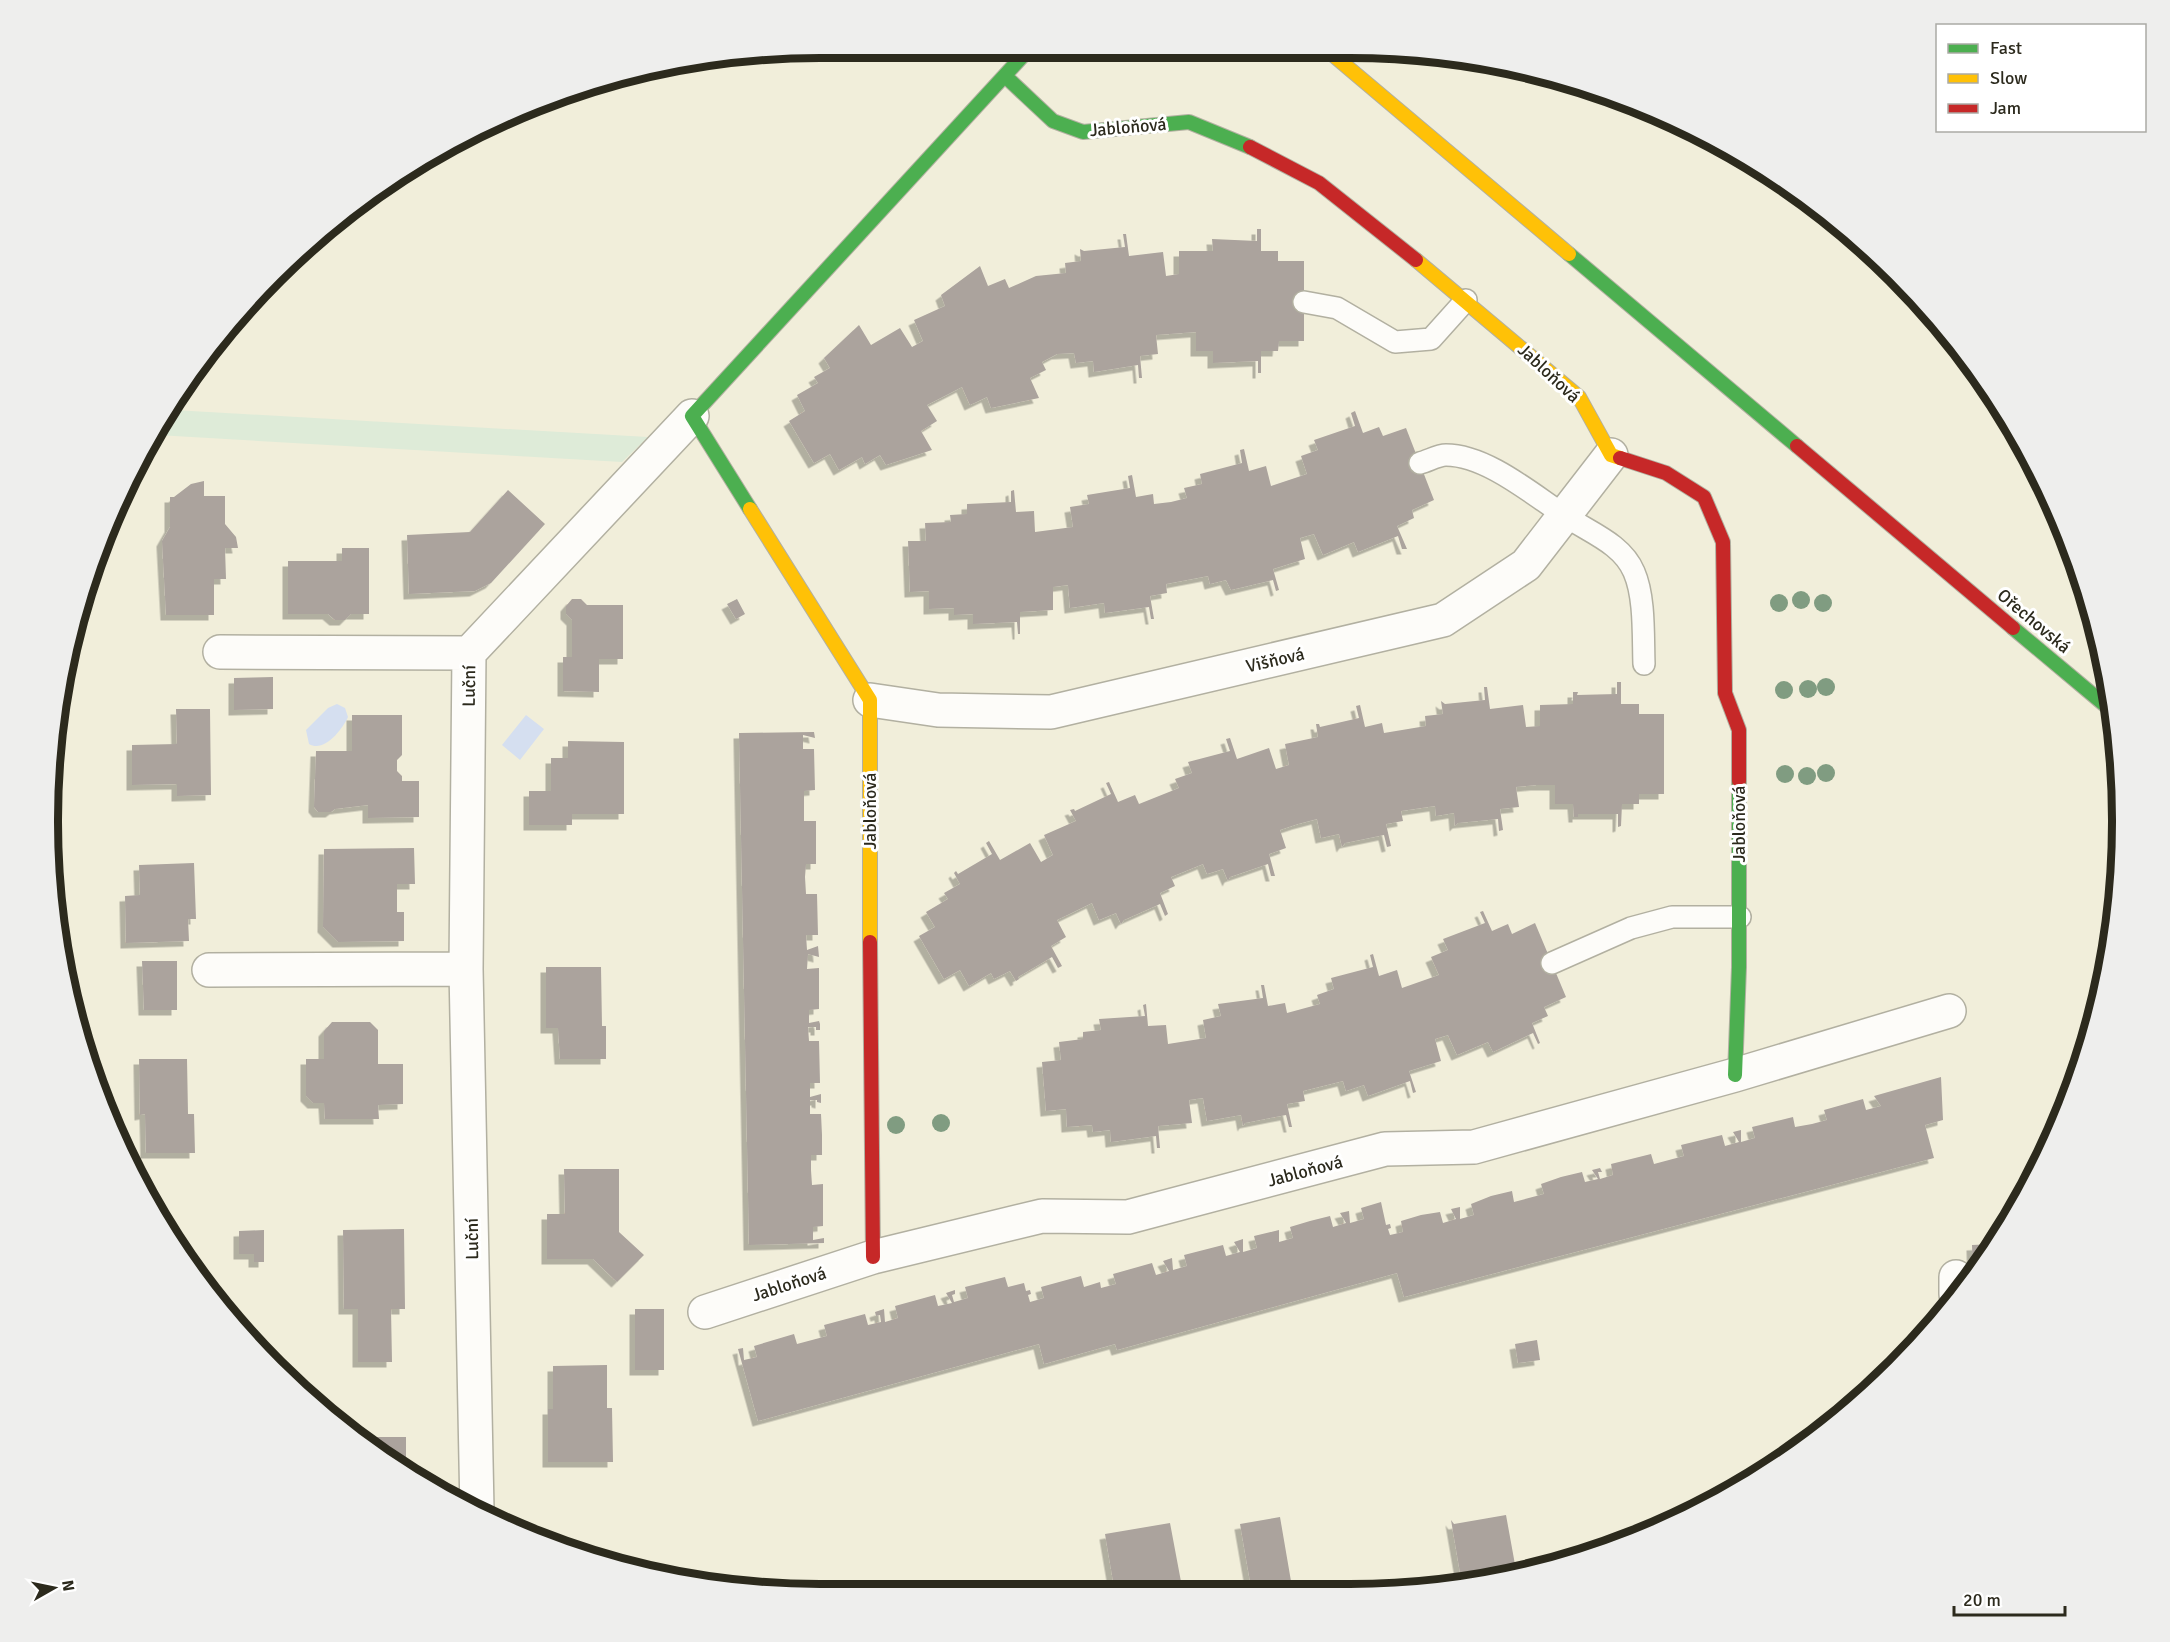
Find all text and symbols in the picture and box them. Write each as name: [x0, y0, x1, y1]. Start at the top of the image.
legend: [1936, 24, 2146, 132]
text: Fast: [1990, 37, 2022, 59]
text: Slow: [1990, 67, 2027, 89]
text: Jam: [1990, 97, 2021, 119]
street label: Jabloňová: [1089, 113, 1167, 141]
street label: Jabloňová: [1513, 339, 1585, 407]
street label: Ořechovská: [1993, 584, 2075, 658]
street label: Višňová: [1244, 643, 1306, 677]
street label: Luční: [458, 665, 480, 707]
street label: Jabloňová: [859, 773, 881, 849]
street label: Jabloňová: [1728, 786, 1750, 862]
street label: Jabloňová: [1265, 1150, 1345, 1192]
street label: Luční: [461, 1218, 483, 1260]
street label: Jabloňová: [749, 1262, 829, 1306]
north arrow: [24, 1558, 84, 1618]
text: N: [57, 1579, 79, 1593]
scale bar: [1954, 1579, 2065, 1617]
text: 20 m: [1963, 1589, 2001, 1611]

